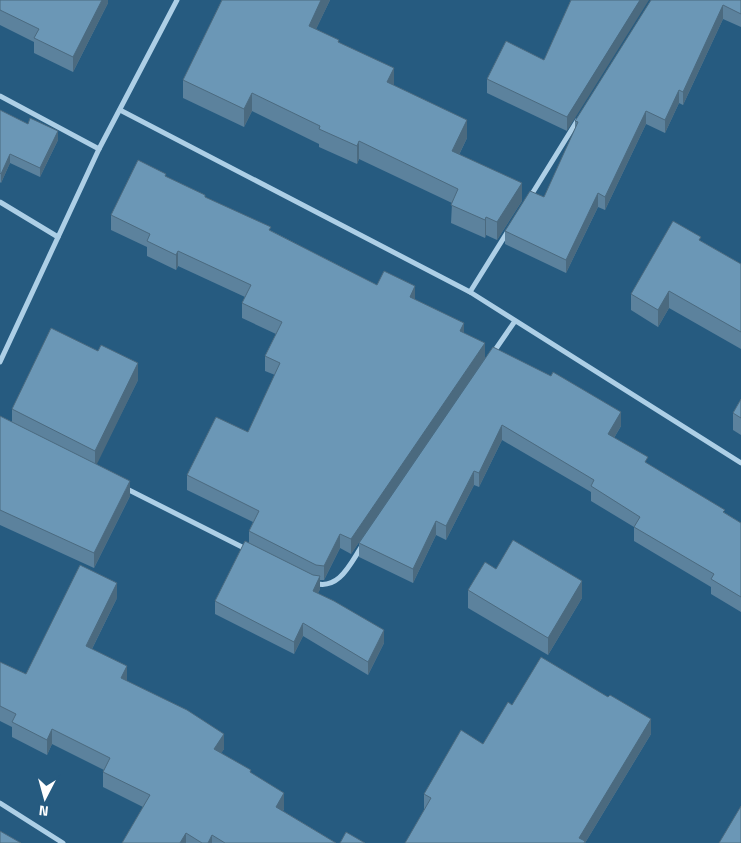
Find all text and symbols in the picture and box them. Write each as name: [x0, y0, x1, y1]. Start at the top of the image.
north arrow: [20, 773, 70, 823]
text: N: [38, 800, 50, 822]

